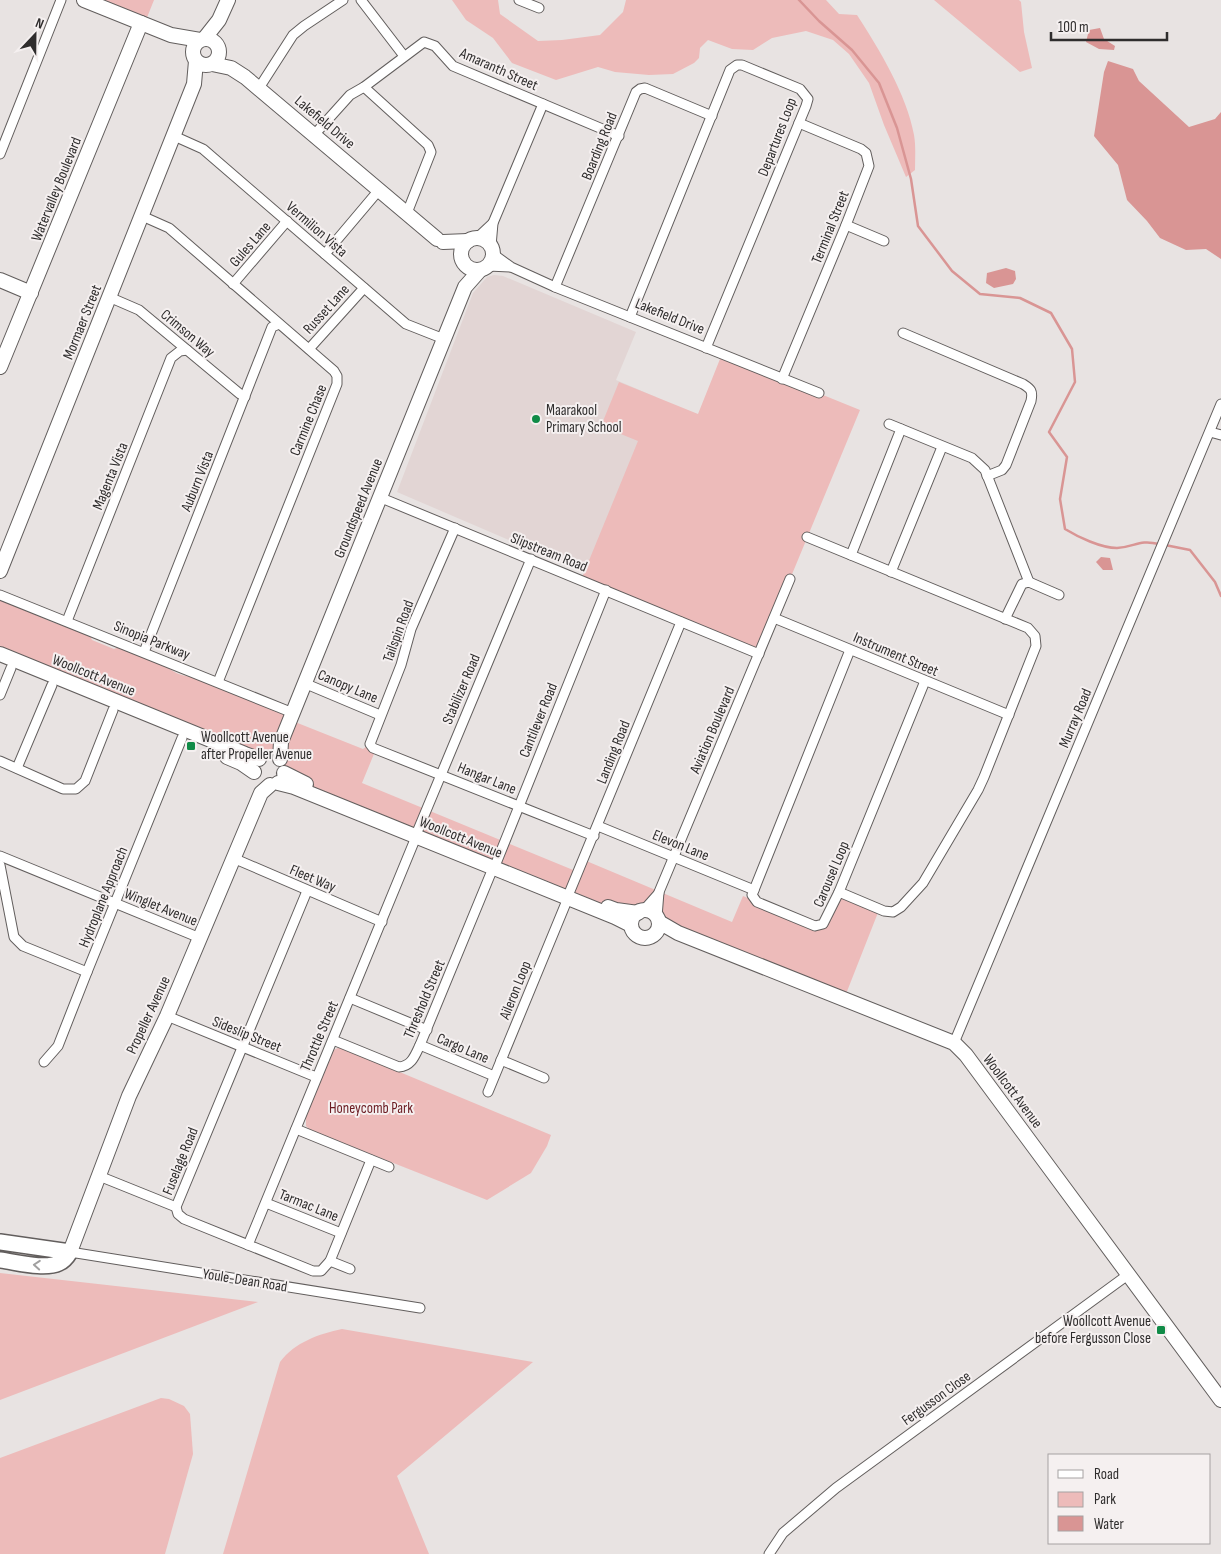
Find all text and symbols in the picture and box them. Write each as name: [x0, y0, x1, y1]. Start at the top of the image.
north arrow: [10, 10, 60, 60]
scale bar: [1051, 10, 1167, 42]
text: N: [33, 14, 46, 33]
text: 100 m: [1058, 18, 1089, 37]
street label: Amaranth Street: [456, 43, 541, 95]
street label: Lakefield Drive: [291, 92, 359, 153]
street label: Departures Loop: [754, 95, 801, 179]
street label: Boarding Road: [577, 109, 622, 183]
street label: Watervalley Boulevard: [27, 134, 86, 244]
street label: Terminal Street: [807, 188, 854, 266]
street label: Vermilion Vista: [282, 198, 351, 261]
street label: Gules Lane: [225, 218, 275, 271]
street label: Russet Lane: [299, 280, 354, 338]
street label: Mormaer Street: [59, 282, 106, 362]
street label: Lakefield Drive: [632, 294, 707, 339]
street label: Crimson Way: [157, 305, 219, 362]
street label: Carmine Chase: [286, 382, 331, 459]
place label: Maarakool Primary School: [546, 401, 622, 437]
marker: Maarakool Primary School: [530, 413, 542, 425]
street label: Magenta Vista: [88, 439, 133, 513]
street label: Auburn Vista: [176, 448, 218, 515]
street label: Groundspeed Avenue: [330, 456, 387, 561]
street label: Slipstream Road: [508, 528, 590, 577]
street label: Tailspin Road: [378, 598, 418, 665]
street label: Sinopia Parkway: [111, 617, 193, 664]
street label: Instrument Street: [850, 628, 942, 681]
street label: Woollcott Avenue: [50, 650, 138, 701]
street label: Stabilizer Road: [438, 651, 485, 727]
street label: Canopy Lane: [315, 665, 381, 708]
street label: Cantilever Road: [515, 680, 562, 760]
street label: Aviation Boulevard: [685, 684, 739, 777]
street label: Murray Road: [1055, 686, 1096, 751]
street label: Landing Road: [592, 718, 635, 787]
place label: Woollcott Avenue after Propeller Avenue: [201, 728, 312, 764]
marker: Woollcott Avenue after Propeller Avenue: [185, 740, 197, 752]
street label: Hangar Lane: [455, 758, 519, 799]
street label: Woollcott Avenue: [417, 812, 505, 863]
street label: Elevon Lane: [650, 826, 712, 865]
street label: Carousel Loop: [809, 838, 854, 910]
street label: Hydroplane Approach: [75, 844, 132, 950]
street label: Fleet Way: [287, 860, 339, 897]
street label: Winglet Avenue: [121, 884, 200, 931]
street label: Threshold Street: [399, 957, 450, 1041]
street label: Aileron Loop: [495, 958, 536, 1023]
street label: Propeller Avenue: [122, 973, 175, 1057]
street label: Throttle Street: [296, 998, 343, 1074]
street label: Sideslip Street: [209, 1012, 285, 1057]
street label: Cargo Lane: [434, 1029, 492, 1068]
street label: Woollcott Avenue: [979, 1050, 1047, 1132]
park label: Honeycomb Park: [329, 1099, 413, 1118]
street label: Fuselage Road: [158, 1125, 203, 1198]
street label: Tarmac Lane: [276, 1185, 341, 1226]
one-way arrow: [33, 1260, 41, 1271]
street label: Youle-Dean Road: [201, 1264, 289, 1297]
place label: Woollcott Avenue before Fergusson Close: [1035, 1312, 1151, 1348]
marker: Woollcott Avenue before Fergusson Close: [1155, 1324, 1167, 1336]
street label: Fergusson Close: [898, 1367, 975, 1430]
legend: [1048, 1454, 1211, 1544]
text: Road: [1094, 1465, 1119, 1484]
text: Park: [1094, 1490, 1116, 1509]
text: Water: [1094, 1515, 1125, 1534]

